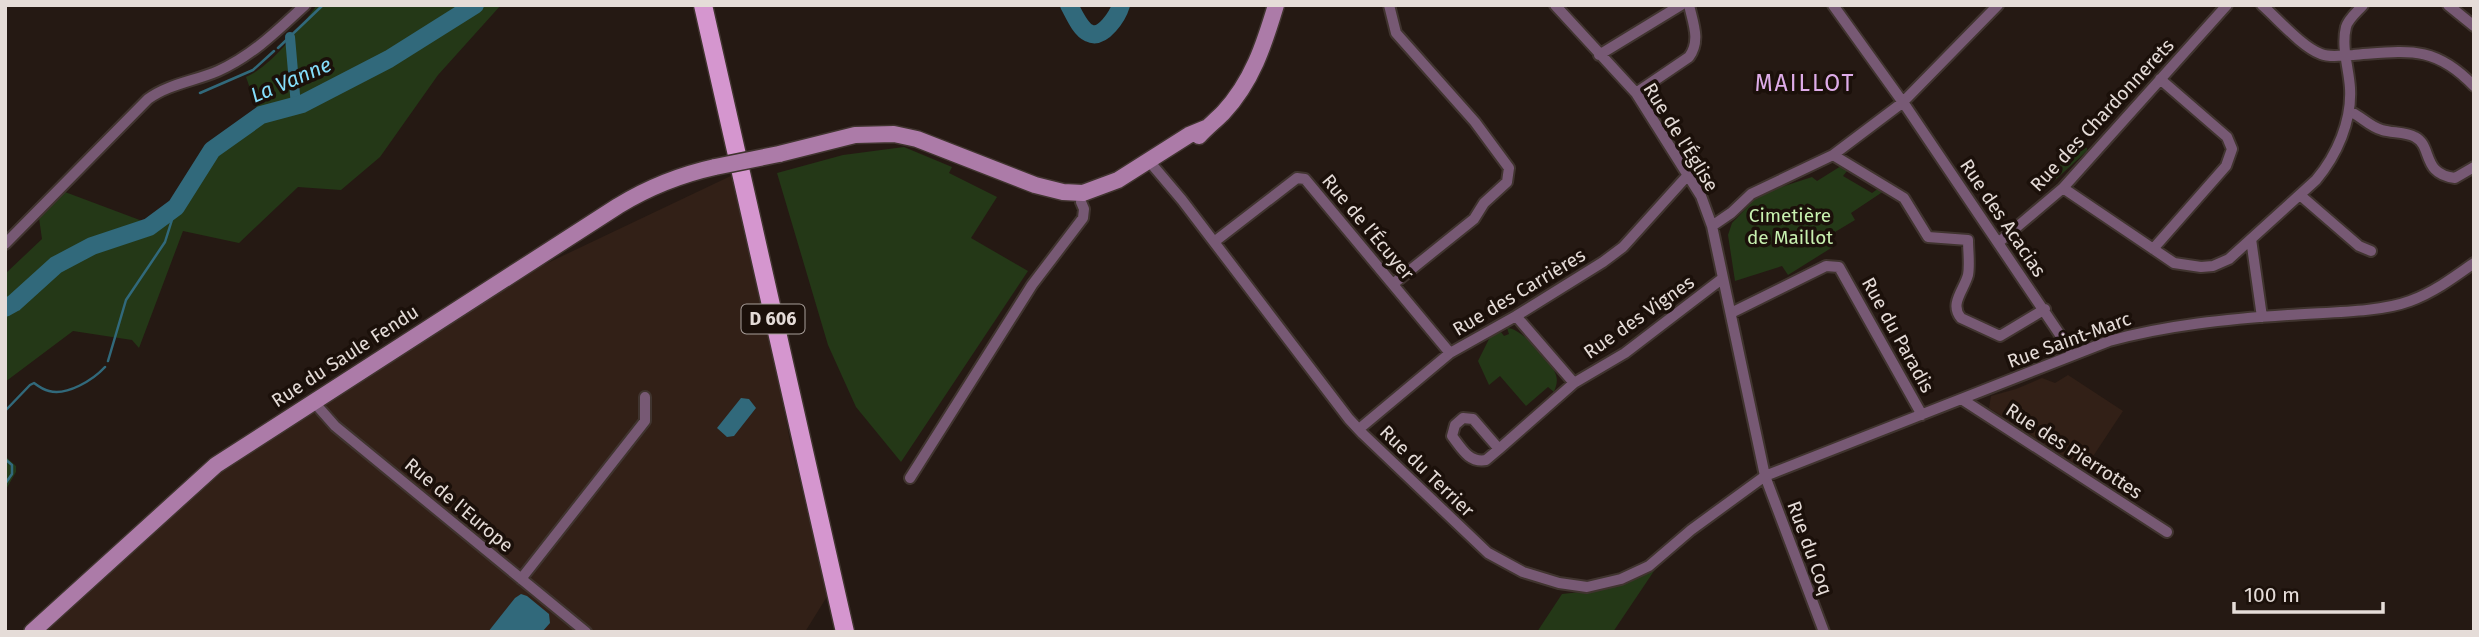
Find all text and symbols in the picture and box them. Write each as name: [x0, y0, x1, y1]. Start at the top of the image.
street label: Rue des Chardonnerets: [2025, 34, 2179, 196]
water label: La Vanne: [247, 51, 336, 109]
district label: MAILLOT: [1755, 69, 1855, 97]
street label: Rue de l'Église: [1638, 78, 1724, 196]
street label: Rue des Acacias: [1955, 155, 2051, 281]
street label: Rue de l’Écuyer: [1317, 169, 1419, 285]
park label: Cimetière de Maillot: [1747, 204, 1833, 249]
street label: Rue des Carrières: [1448, 243, 1590, 341]
street label: Rue des Vignes: [1579, 270, 1699, 364]
street label: Rue du Paradis: [1857, 273, 1939, 397]
street label: Rue du Saule Fendu: [267, 300, 423, 412]
road number: D 606: [742, 304, 804, 334]
street label: Rue Saint-Marc: [2004, 307, 2134, 373]
street label: Rue des Pierrottes: [2001, 398, 2147, 504]
street label: Rue du Terrier: [1375, 420, 1479, 522]
street label: Rue de l'Europe: [400, 453, 518, 557]
street label: Rue du Coq: [1782, 498, 1838, 598]
scale bar: [2234, 570, 2383, 614]
text: 100 m: [2244, 582, 2300, 608]

